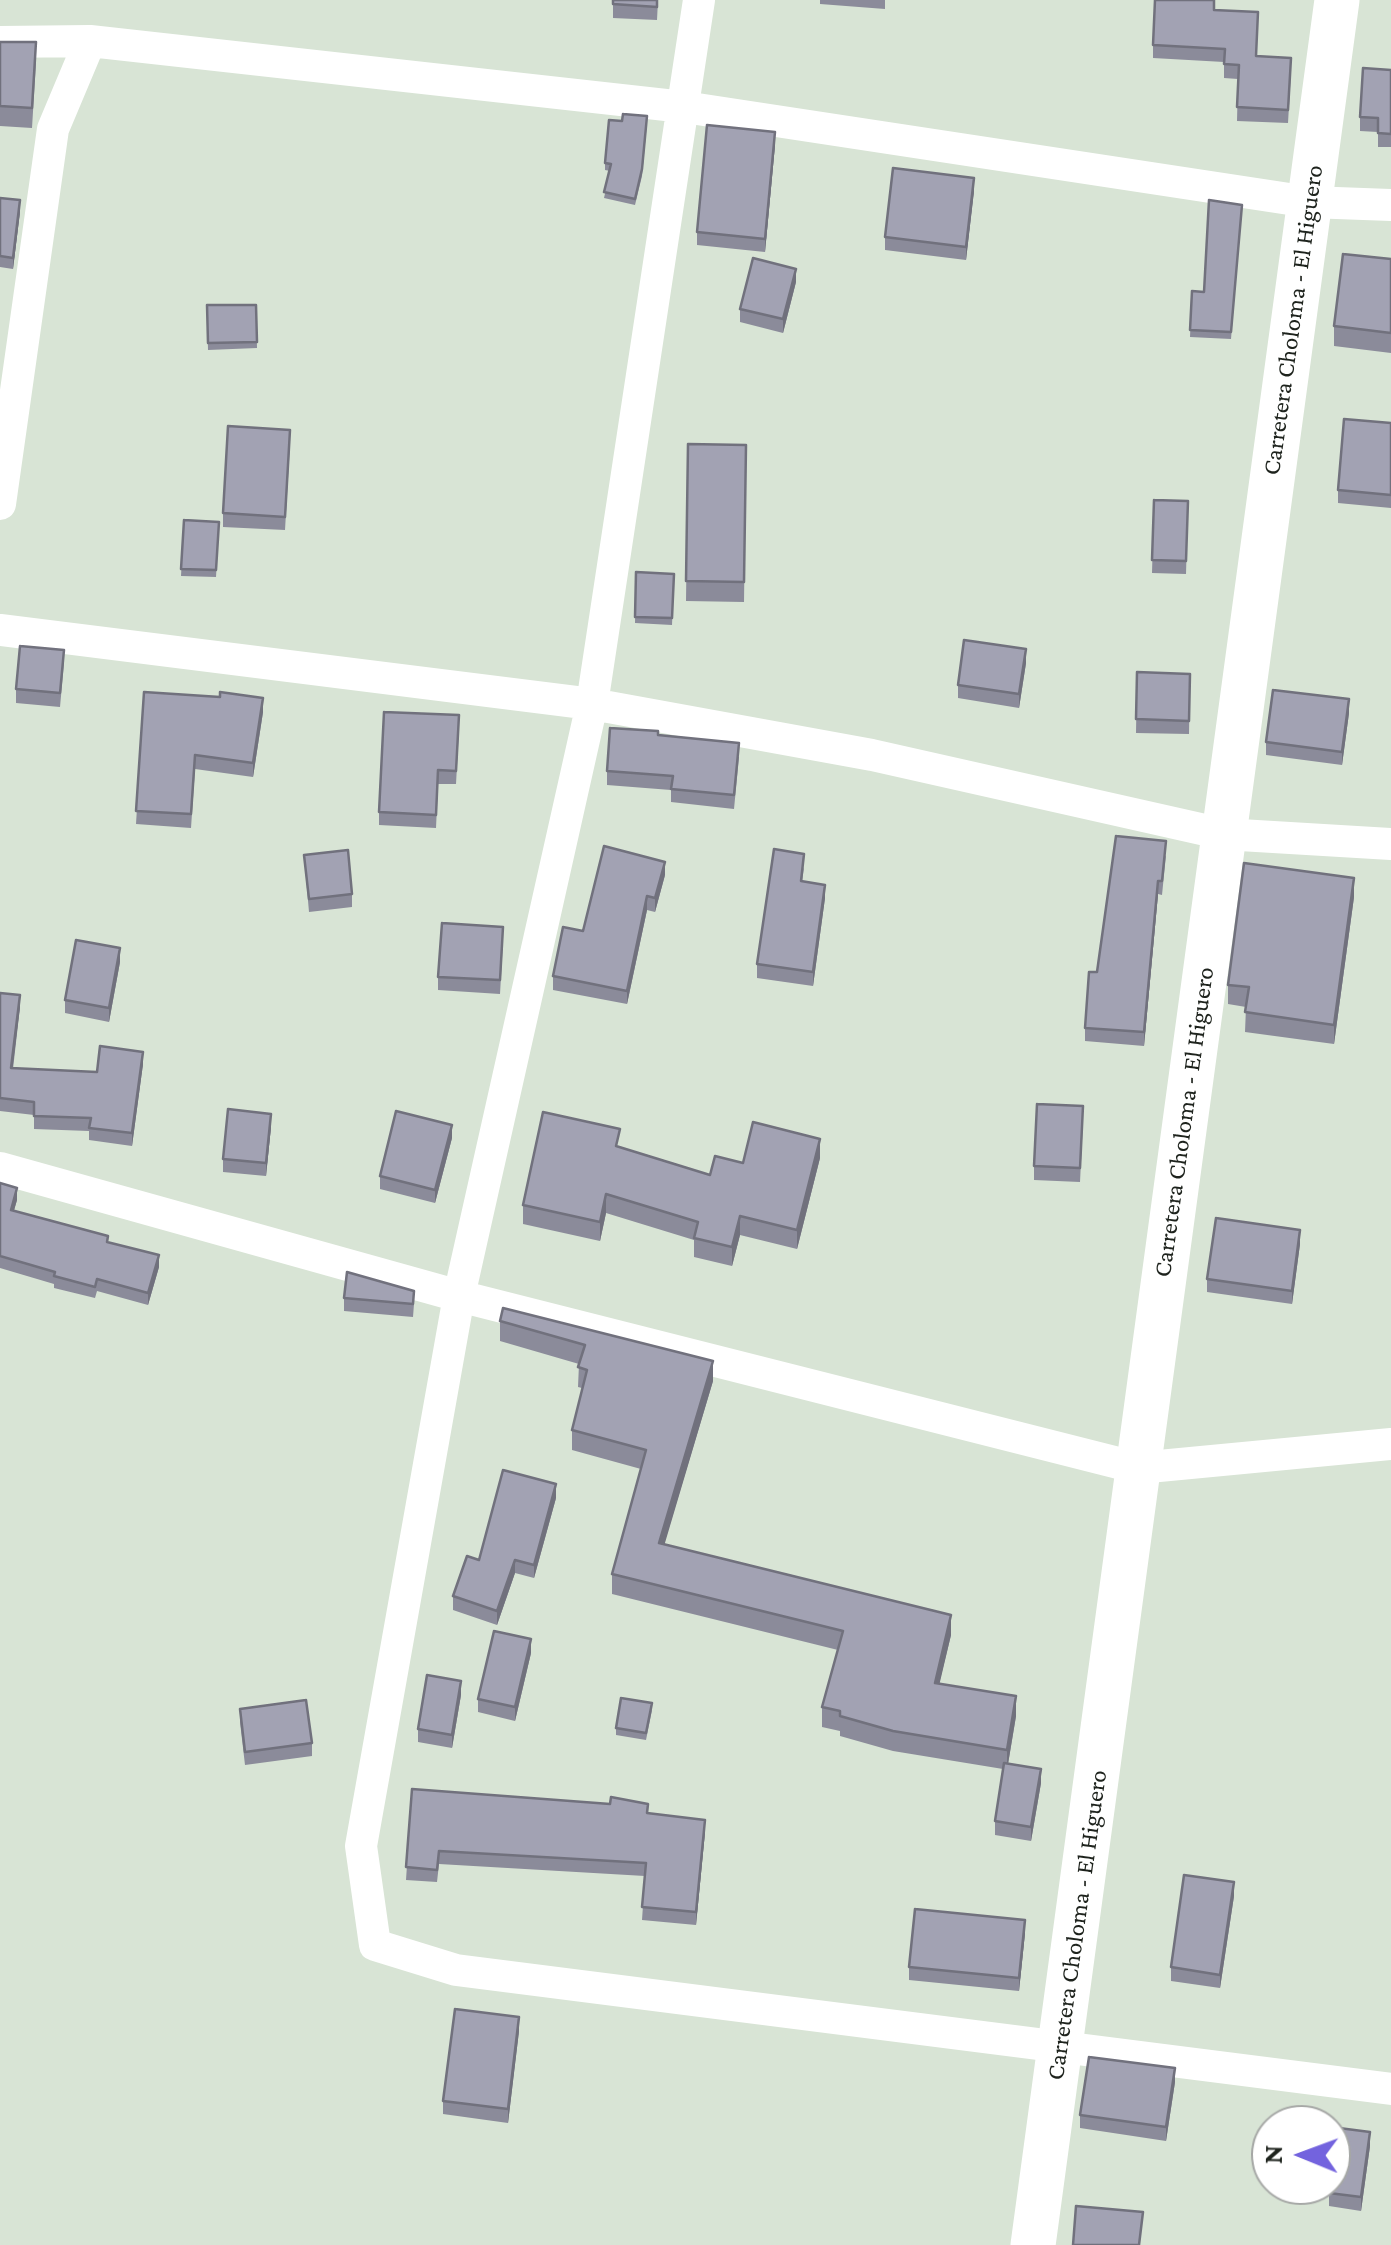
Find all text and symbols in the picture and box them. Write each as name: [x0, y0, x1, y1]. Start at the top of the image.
street label: Carretera Choloma - El Higuero: [1256, 163, 1330, 477]
street label: Carretera Choloma - El Higuero: [1147, 965, 1221, 1279]
street label: Carretera Choloma - El Higuero: [1040, 1768, 1114, 2082]
north arrow: [1251, 2105, 1351, 2205]
text: N: [1257, 2145, 1288, 2164]

